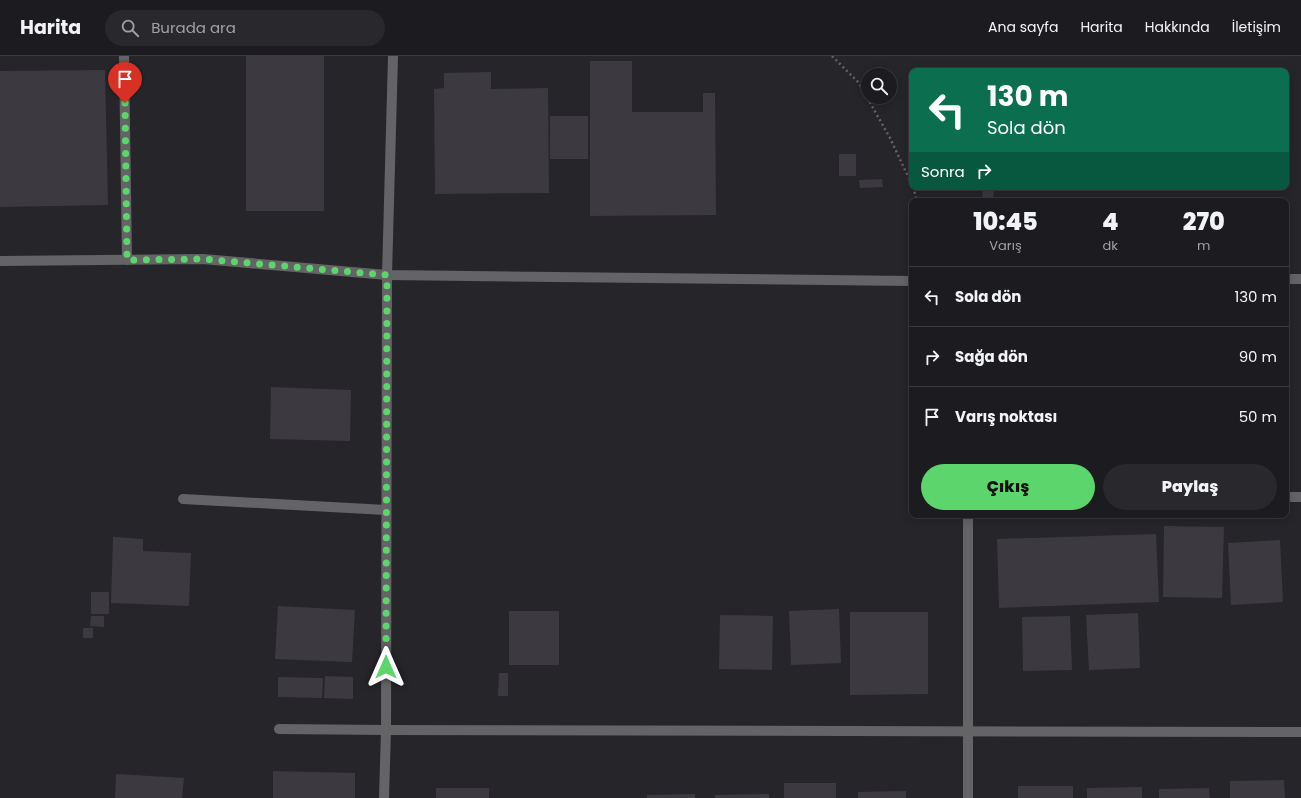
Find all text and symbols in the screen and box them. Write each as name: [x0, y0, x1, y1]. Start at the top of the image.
search box: [105, 10, 385, 46]
text: Harita: [20, 14, 81, 41]
icon: search: [119, 17, 141, 39]
text: Burada ara: [151, 17, 236, 38]
text: Ana sayfa: [988, 17, 1058, 37]
text: Harita: [1080, 17, 1123, 37]
text: Hakkında: [1145, 17, 1210, 37]
text: İletişim: [1232, 17, 1281, 37]
pin: [108, 62, 142, 103]
icon: arrive: [114, 68, 136, 90]
map controls: [861, 68, 897, 104]
button: search: [861, 68, 897, 104]
text: 130 m: [987, 77, 1068, 116]
icon: left: [921, 84, 973, 136]
text: Sola dön: [987, 115, 1066, 140]
icon: right: [973, 160, 995, 182]
text: Sonra: [921, 161, 965, 182]
text: 10:45: [973, 205, 1038, 238]
text: 4: [1102, 205, 1119, 238]
text: 270: [1183, 205, 1225, 238]
text: Varış: [989, 236, 1022, 255]
text: dk: [1103, 236, 1118, 255]
text: m: [1197, 236, 1211, 255]
icon: left: [921, 286, 943, 308]
text: Sola dön: [955, 286, 1021, 307]
text: 130 m: [1234, 286, 1277, 307]
icon: right: [921, 346, 943, 368]
text: Sağa dön: [955, 346, 1028, 367]
text: 90 m: [1239, 346, 1277, 367]
icon: arrive: [921, 406, 943, 428]
text: Varış noktası: [955, 406, 1057, 427]
text: 50 m: [1239, 406, 1277, 427]
button: Çıkış: [921, 464, 1095, 510]
button: Paylaş: [1103, 464, 1277, 510]
position arrow: [365, 646, 407, 688]

